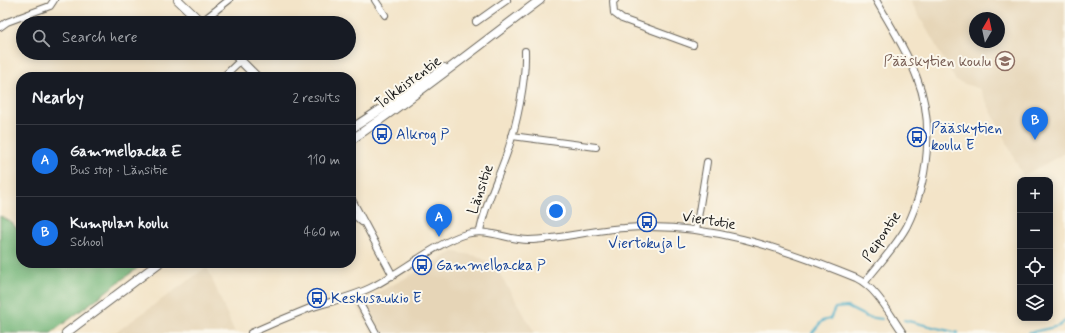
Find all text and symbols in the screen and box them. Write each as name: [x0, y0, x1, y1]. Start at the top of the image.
north arrow: [969, 12, 1005, 48]
search box: [16, 16, 356, 60]
icon: search: [30, 27, 52, 49]
text: Search here: [62, 28, 138, 48]
school or university icon: Pääskytien koulu: [994, 50, 1016, 72]
street label: Tolkkistentie: [371, 51, 446, 114]
place label: Pääskytien koulu: [883, 52, 991, 72]
text: Nearby: [32, 87, 84, 109]
text: 2 results: [293, 90, 340, 107]
pin: B: [1022, 107, 1048, 140]
place label: Pääskytien koulu E: [931, 119, 1002, 156]
bus stop icon: Alkrog P: [371, 123, 393, 145]
place label: Alkrog P: [396, 125, 450, 145]
bus stop icon: Pääskytien koulu E: [906, 126, 928, 148]
text: Gammelbacka E: [70, 142, 182, 162]
text: A: [41, 152, 49, 169]
text: 110 m: [307, 152, 340, 169]
text: Bus stop · Länsitie: [70, 162, 168, 179]
street label: Länsitie: [463, 162, 499, 217]
map controls: [1017, 177, 1053, 321]
button: +: [1017, 177, 1053, 213]
your location: [546, 201, 566, 221]
pin: A: [426, 204, 452, 237]
street label: Viertotie: [680, 207, 737, 235]
street label: Peipontie: [858, 207, 906, 266]
bus stop icon: Viertokuja L: [636, 211, 658, 233]
button: −: [1017, 213, 1053, 249]
text: Kumpulan koulu: [70, 214, 169, 234]
text: B: [41, 224, 49, 241]
text: 460 m: [304, 224, 340, 241]
text: School: [70, 234, 104, 251]
place label: Viertokuja L: [608, 234, 686, 254]
button: locate: [1017, 249, 1053, 285]
bus stop icon: Gammelbacka P: [411, 254, 433, 276]
place label: Gammelbacka P: [436, 256, 546, 276]
button: layers: [1017, 285, 1053, 321]
bus stop icon: Keskusaukio E: [306, 287, 328, 309]
place label: Keskusaukio E: [331, 289, 422, 309]

